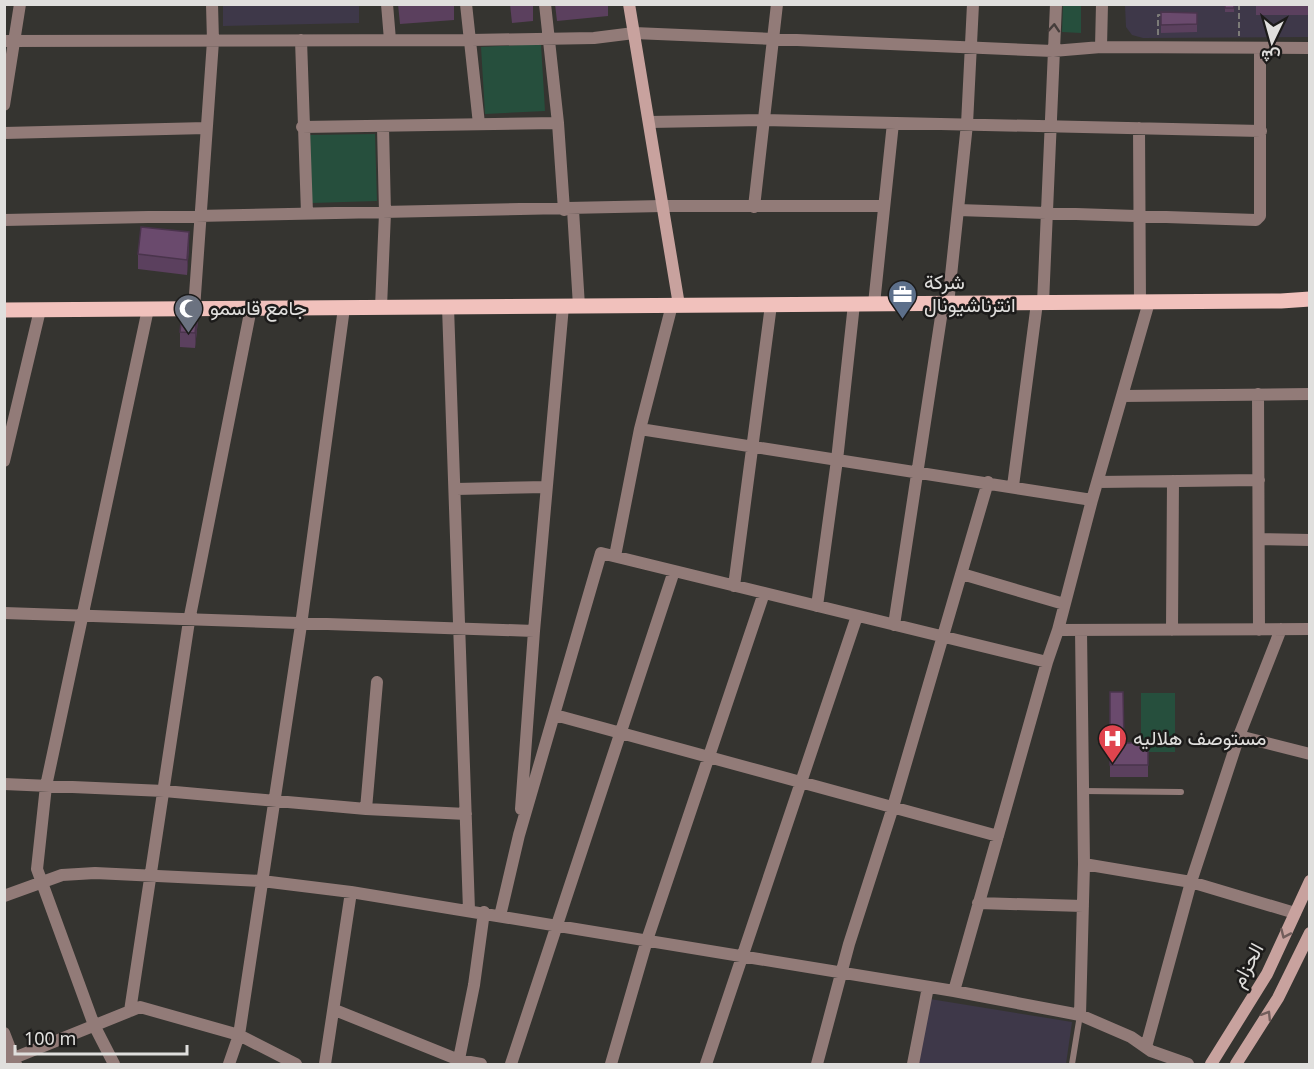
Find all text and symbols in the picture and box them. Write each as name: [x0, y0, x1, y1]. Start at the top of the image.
north arrow: [1242, 12, 1302, 72]
one-way arrow: [1048, 23, 1061, 32]
text: ش: [1260, 45, 1281, 69]
place label: شركة انترناشيونال: [924, 268, 1016, 318]
office icon: شركة انترناشيونال: [887, 278, 919, 320]
mosque icon: جامع قاسمو: [173, 292, 205, 334]
place label: جامع قاسمو: [210, 294, 307, 322]
hospital icon: مستوصف هلاليه: [1096, 722, 1128, 764]
place label: مستوصف هلاليه: [1133, 724, 1266, 751]
one-way arrow: [1281, 927, 1293, 938]
street label: الحزام: [1224, 938, 1269, 992]
one-way arrow: [1260, 1011, 1272, 1021]
scale bar: [15, 1018, 188, 1056]
text: 100 m: [24, 1026, 76, 1050]

